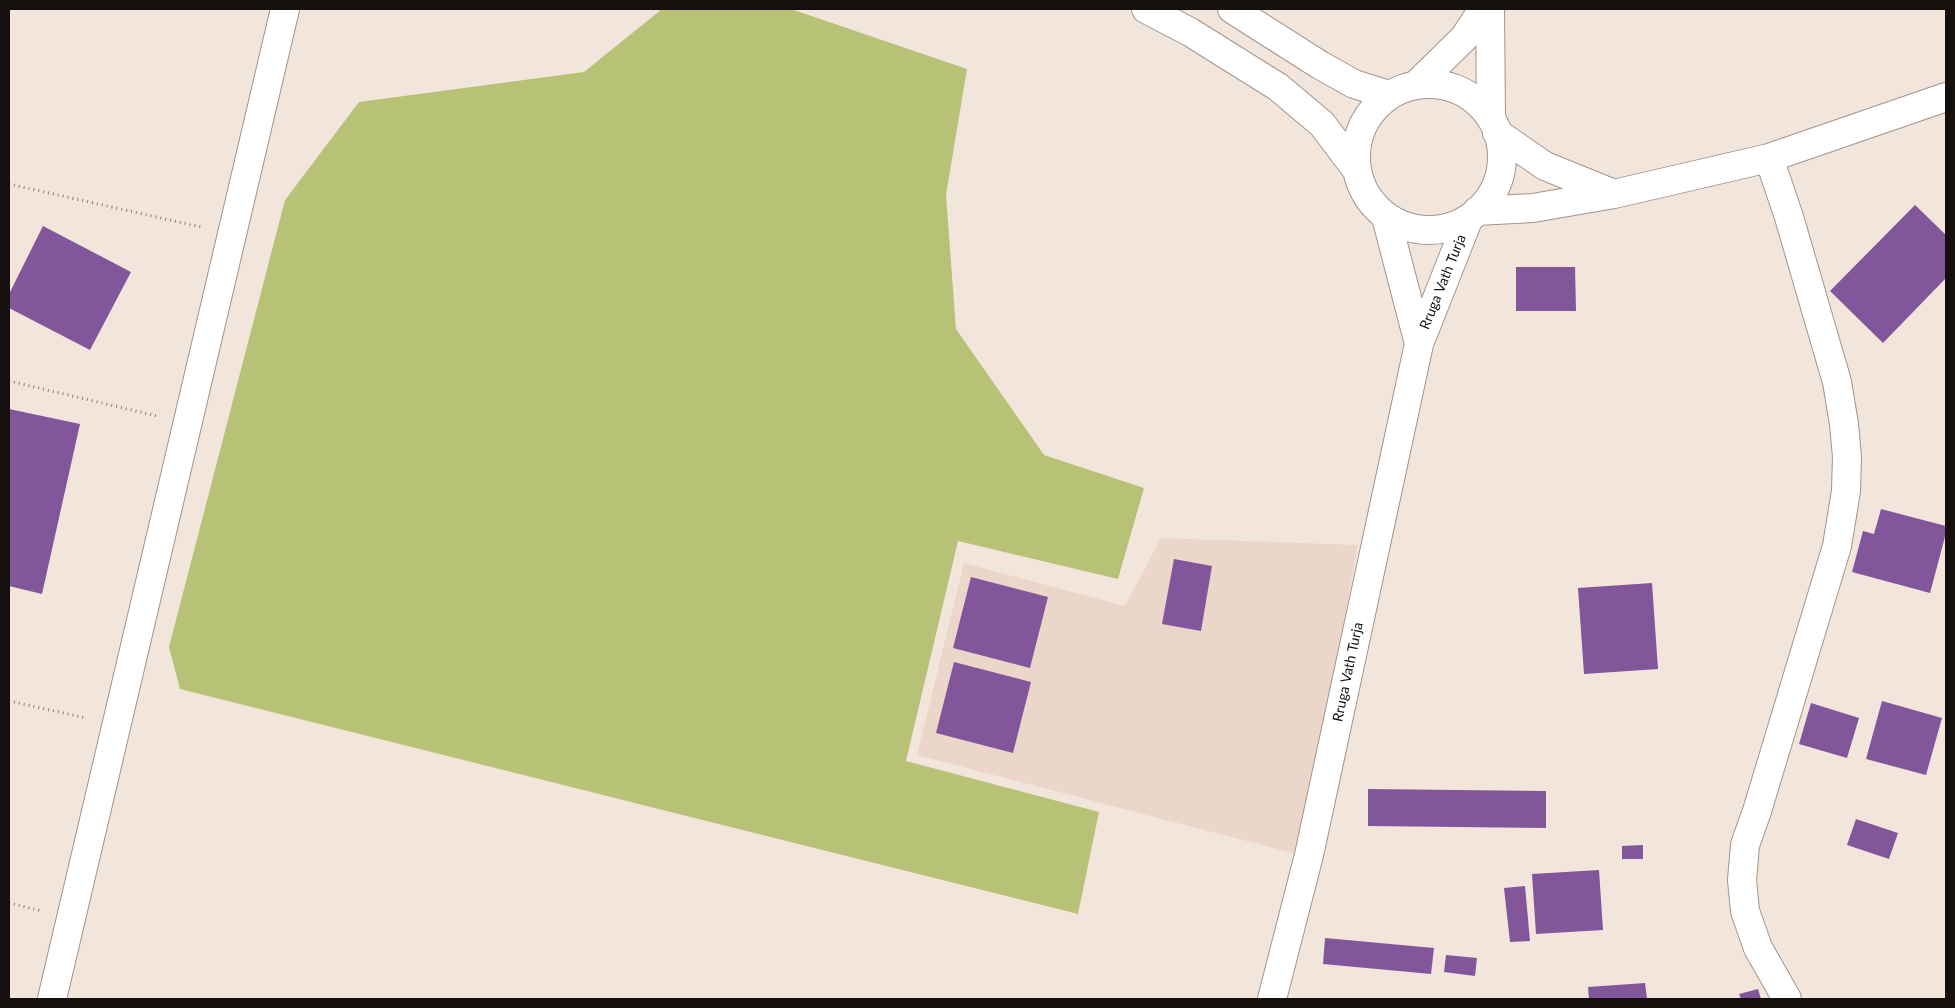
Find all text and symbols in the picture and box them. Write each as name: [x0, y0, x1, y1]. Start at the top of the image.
street label: Rruga Vath Turja: [1416, 232, 1470, 332]
street label: Rruga Vath Turja: [1329, 621, 1367, 723]

